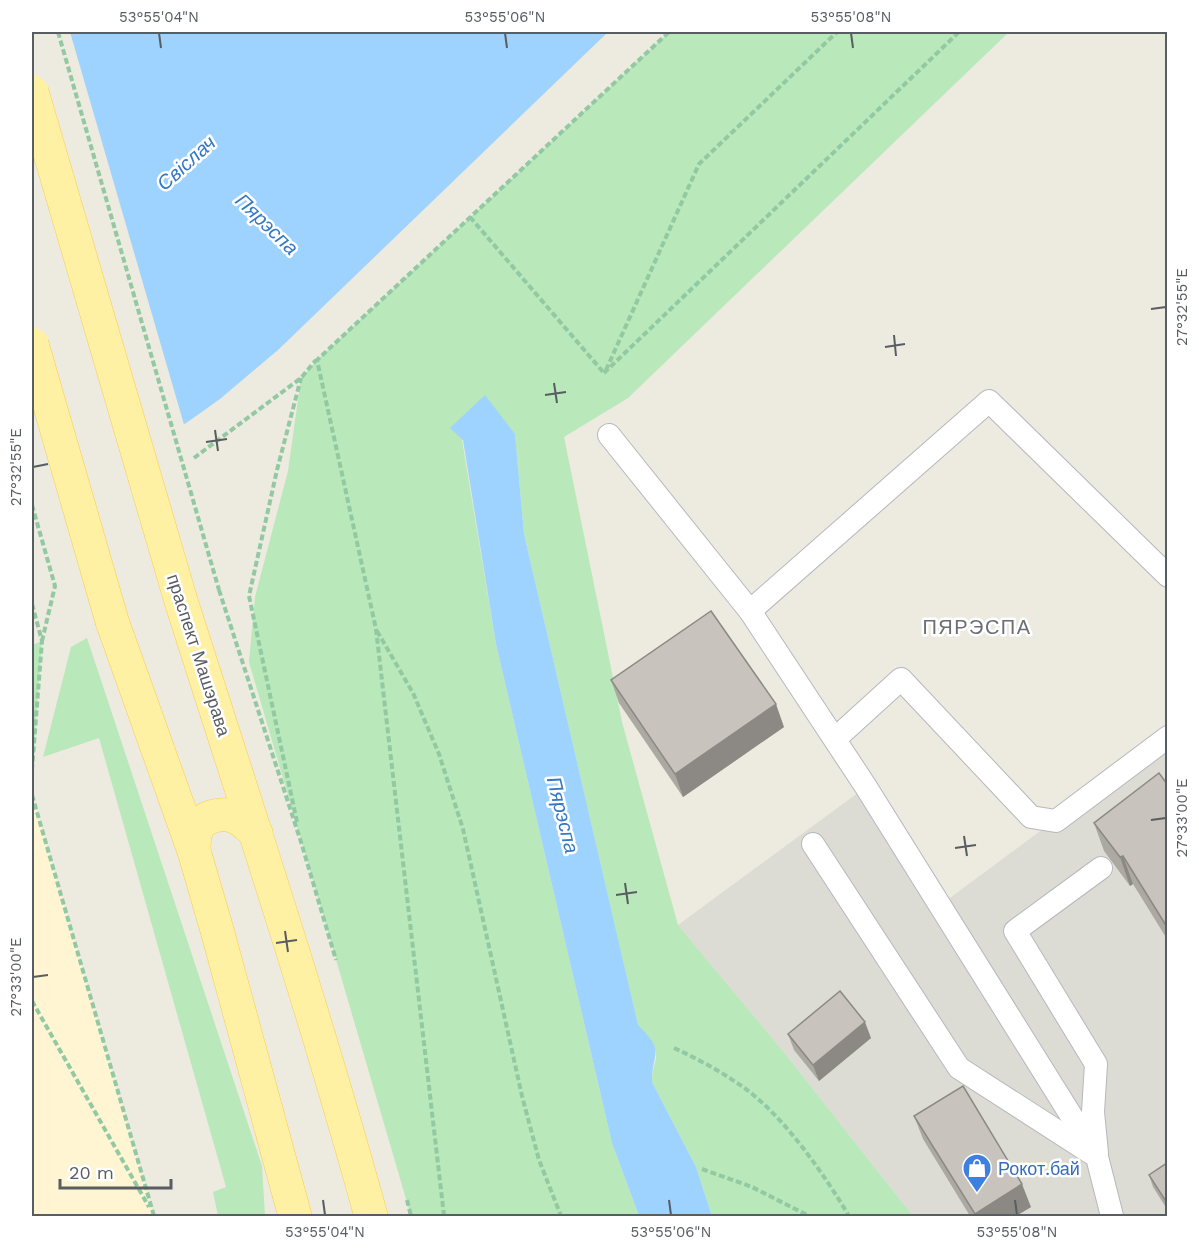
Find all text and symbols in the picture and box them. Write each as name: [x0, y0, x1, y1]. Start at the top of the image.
text: 53°55'04"N: [119, 8, 199, 26]
text: 53°55'06"N: [465, 8, 545, 26]
text: 53°55'08"N: [811, 8, 891, 26]
water label: Свіслач: [152, 130, 220, 196]
water label: Пярэспа: [231, 188, 303, 260]
text: 27°32'55"E: [1173, 268, 1191, 346]
text: 27°32'55"E: [7, 428, 25, 506]
street label: праспект Машэрава: [163, 571, 235, 740]
district label: ПЯРЭСПА: [922, 615, 1032, 639]
water label: Пярэспа: [542, 774, 584, 856]
text: 27°33'00"E: [1173, 778, 1191, 858]
text: 27°33'00"E: [7, 937, 25, 1017]
scale bar: [60, 1152, 171, 1190]
shop icon: Рокот.бай: [961, 1152, 993, 1194]
place label: Рокот.бай: [998, 1158, 1080, 1179]
text: 20 m: [69, 1162, 114, 1183]
text: 53°55'04"N: [285, 1223, 365, 1241]
text: 53°55'06"N: [631, 1223, 711, 1241]
text: 53°55'08"N: [977, 1223, 1057, 1241]

